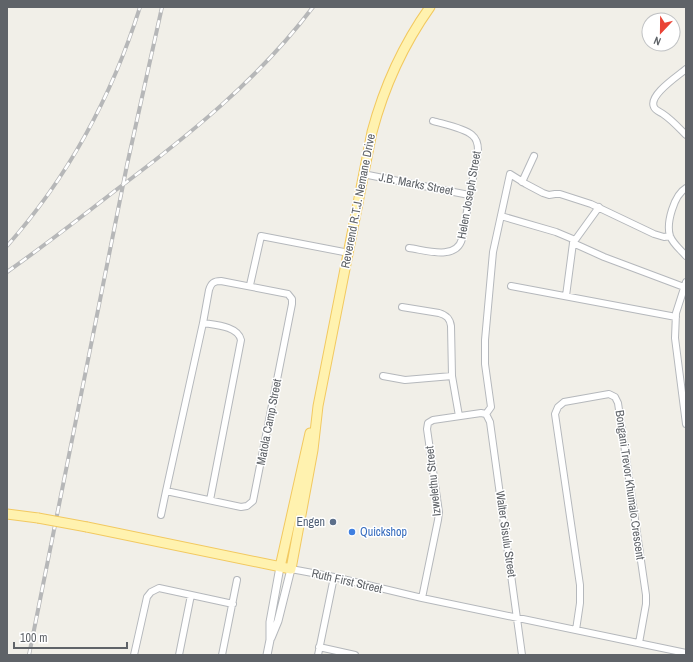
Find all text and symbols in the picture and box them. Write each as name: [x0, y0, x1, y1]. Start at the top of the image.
north arrow: [641, 12, 681, 52]
text: N: [652, 34, 663, 49]
street label: Reverend R.T.J. Nemane Drive: [337, 132, 379, 270]
street label: Helen Joseph Street: [453, 149, 485, 240]
street label: J.B. Marks Street: [377, 169, 455, 199]
street label: Matola Camp Street: [253, 377, 285, 466]
street label: Bongani Trevor Khumalo Crescent: [612, 409, 648, 561]
street label: Izwelethu Street: [421, 445, 445, 517]
street label: Walter Sisulu Street: [492, 490, 520, 579]
place label: Engen: [297, 514, 325, 530]
marker: Engen: [328, 517, 338, 527]
place label: Quickshop: [360, 524, 407, 540]
marker: Quickshop: [347, 527, 357, 537]
street label: Ruth First Street: [310, 565, 384, 597]
scale bar: [14, 624, 127, 650]
text: 100 m: [20, 630, 47, 646]

